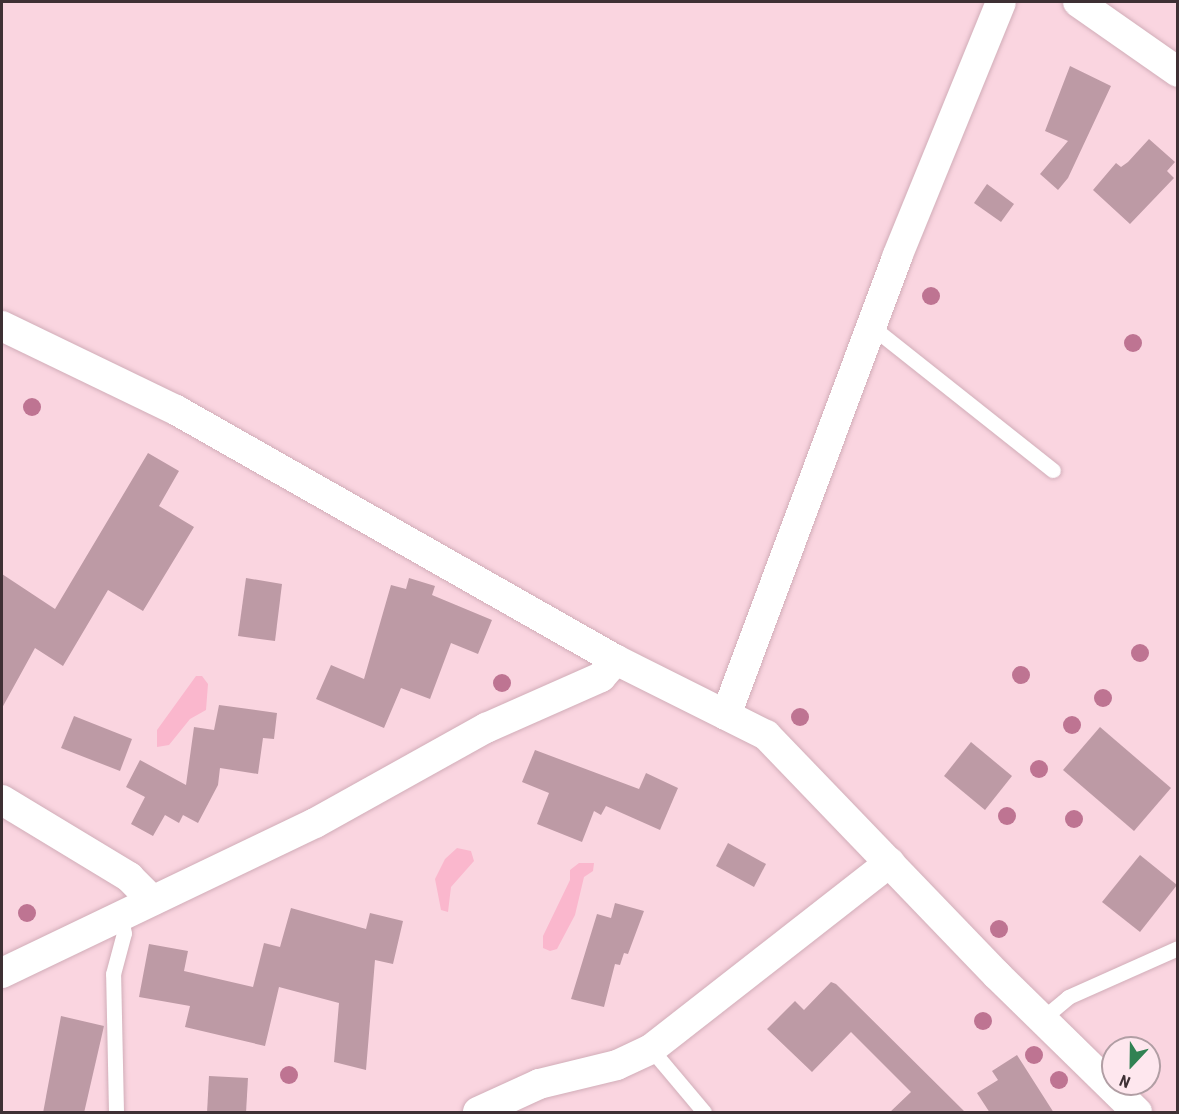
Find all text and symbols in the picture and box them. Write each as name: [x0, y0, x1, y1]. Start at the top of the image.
north arrow: [1101, 1036, 1161, 1096]
text: N: [1117, 1071, 1133, 1092]

